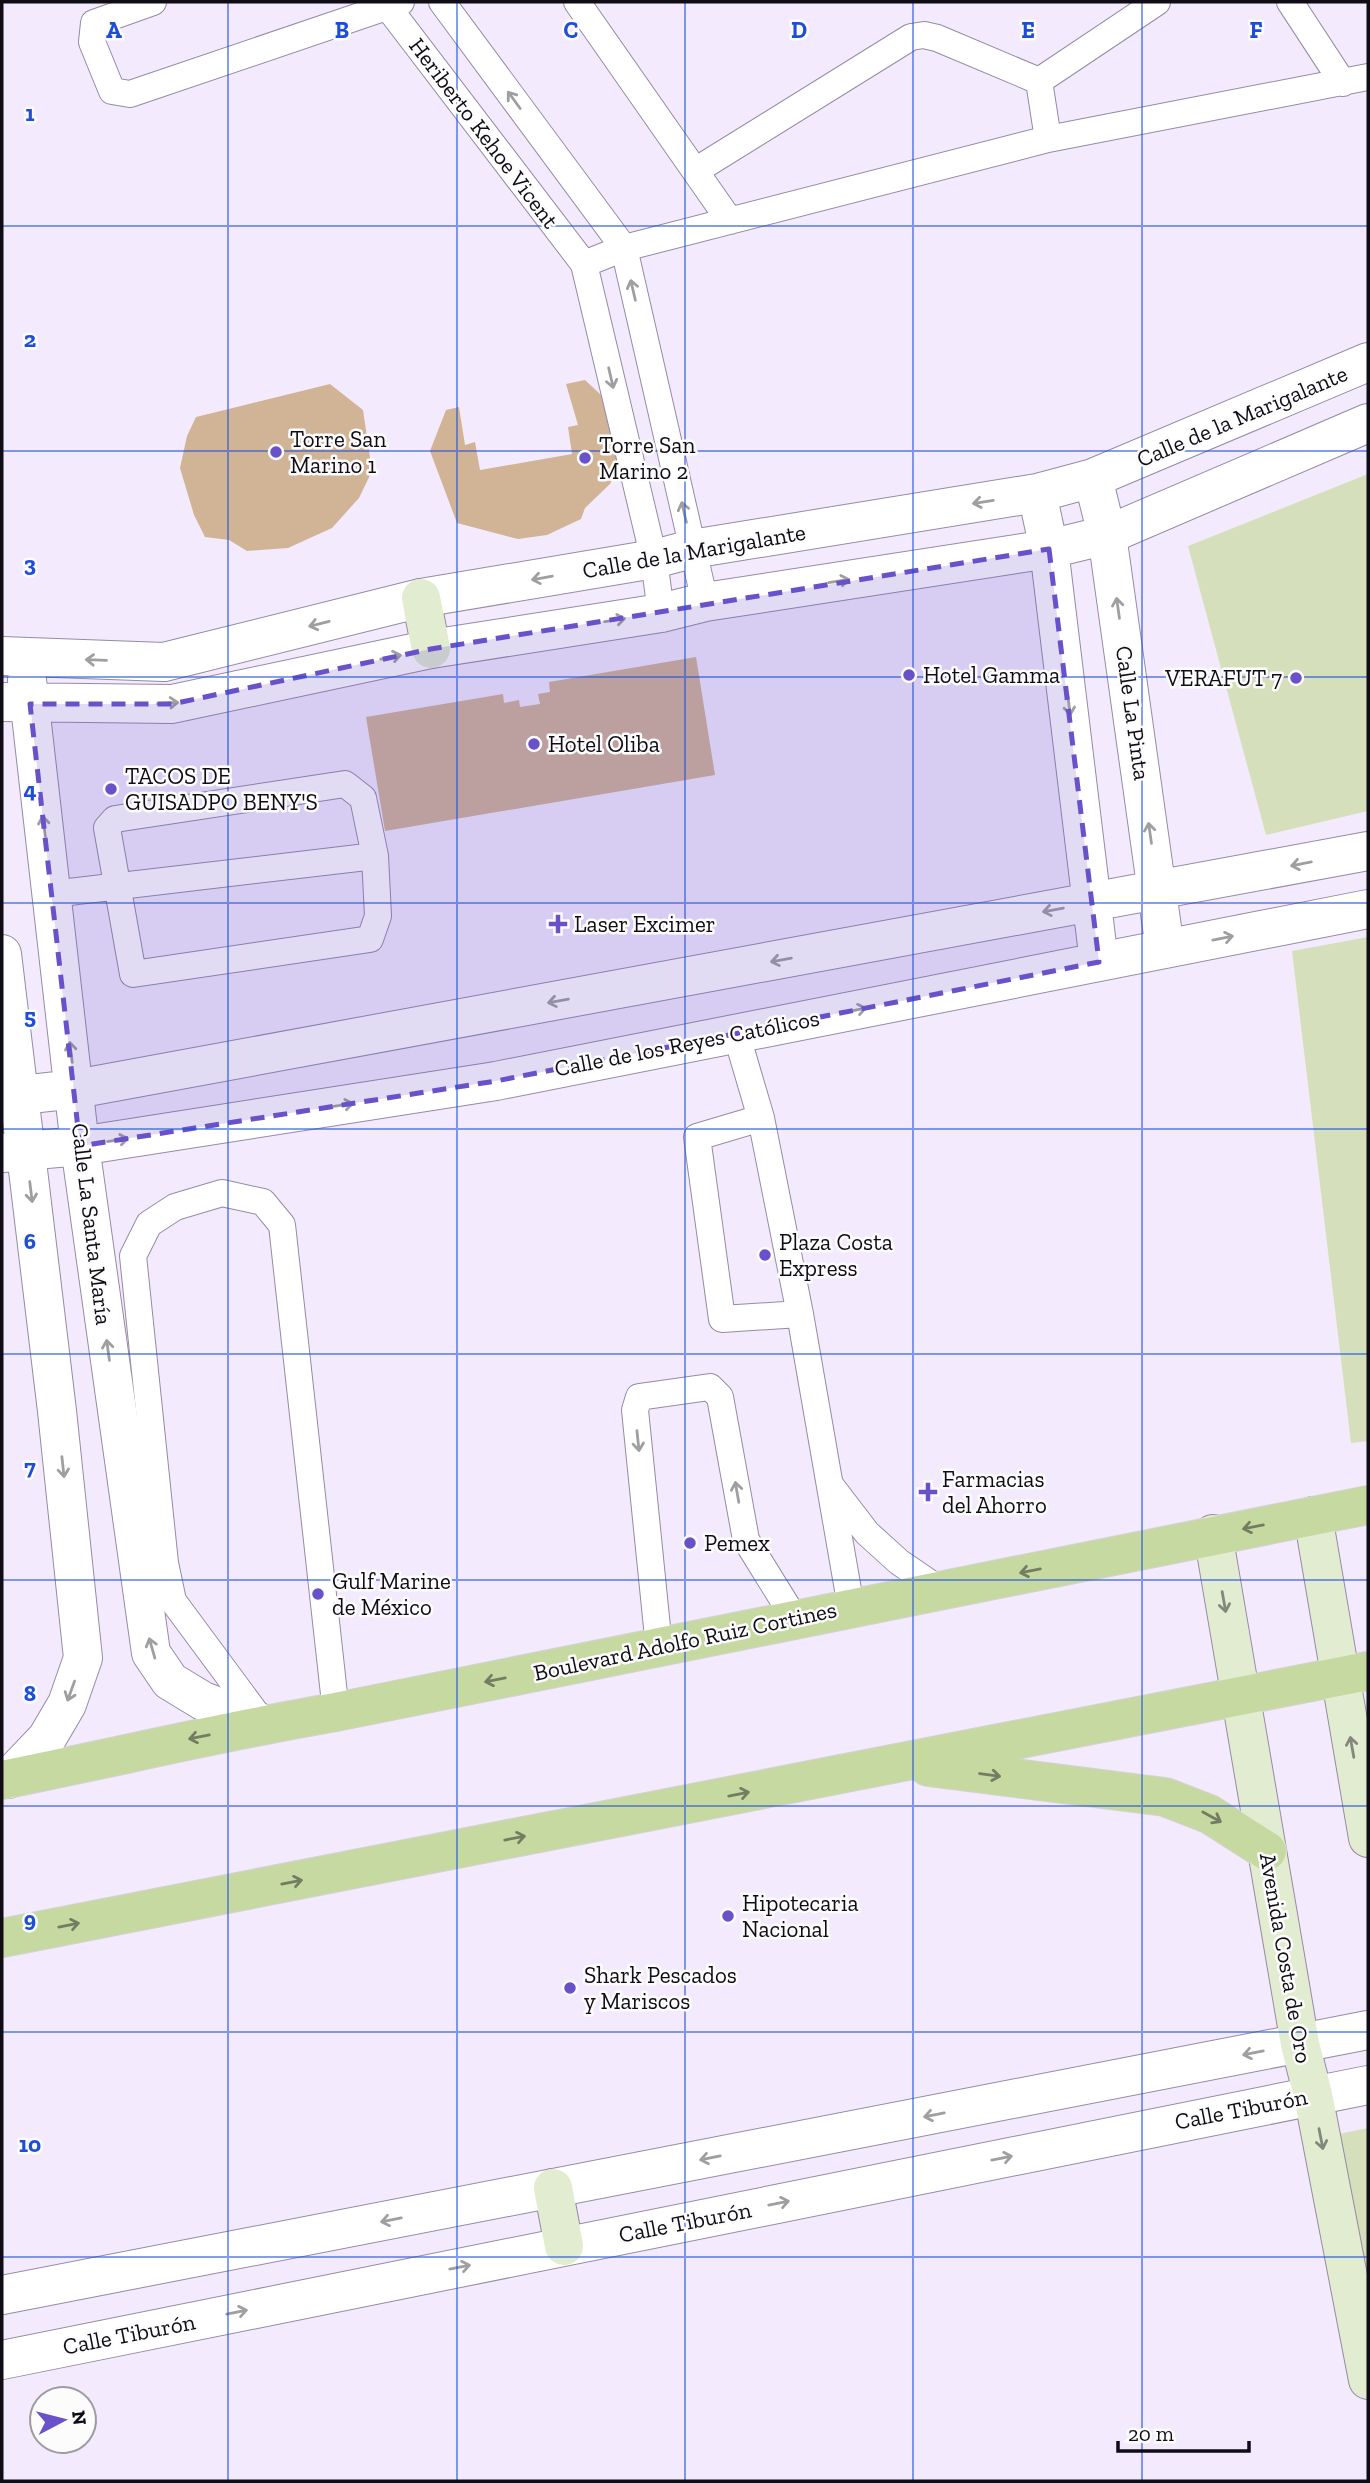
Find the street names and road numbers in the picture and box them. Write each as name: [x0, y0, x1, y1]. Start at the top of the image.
street label: Heriberto Kehoe Vicent: [403, 32, 565, 234]
street label: Calle de la Marigalante: [1132, 359, 1352, 473]
street label: Calle de la Marigalante: [580, 518, 808, 584]
street label: Calle La Pinta: [1110, 644, 1156, 782]
street label: Calle de los Reyes Católicos: [552, 1004, 822, 1082]
street label: Calle La Santa María: [66, 1122, 118, 1326]
street label: Boulevard Adolfo Ruiz Cortines: [531, 1595, 839, 1687]
street label: Avenida Costa de Oro: [1254, 1851, 1318, 2065]
street label: Calle Tiburón: [1172, 2082, 1310, 2136]
street label: Calle Tiburón: [616, 2195, 754, 2249]
street label: Calle Tiburón: [60, 2307, 198, 2361]

